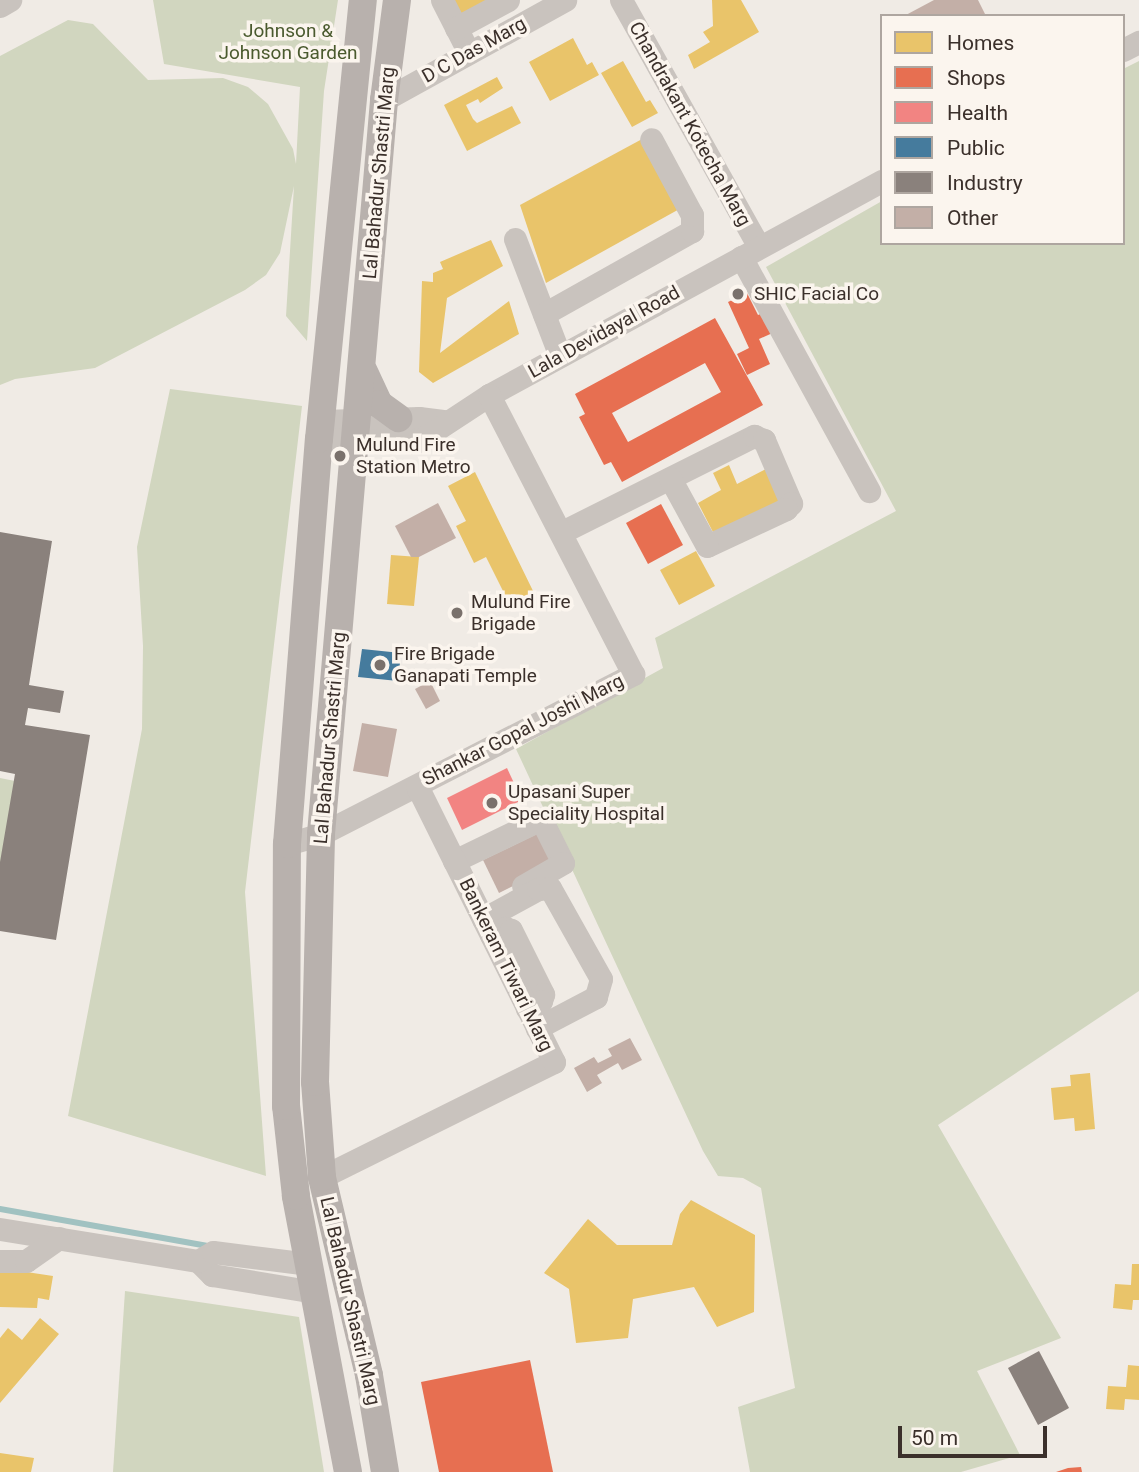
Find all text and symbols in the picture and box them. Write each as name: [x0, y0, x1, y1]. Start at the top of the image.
street label: D C Das Marg: [418, 12, 530, 88]
legend: [880, 14, 1125, 245]
street label: Chandrakant Kotecha Marg: [624, 18, 756, 230]
park label: Johnson & Johnson Garden: [219, 20, 357, 64]
text: Homes: [947, 31, 1014, 55]
street label: Lal Bahadur Shastri Marg: [358, 66, 400, 280]
text: Shops: [947, 66, 1006, 90]
text: Health: [947, 101, 1008, 125]
text: Public: [947, 136, 1005, 160]
text: Industry: [947, 171, 1023, 195]
text: Other: [947, 206, 998, 230]
street label: Lala Devidayal Road: [524, 281, 684, 383]
place label: SHIC Facial Co: [754, 283, 879, 305]
marker: SHIC Facial Co: [728, 284, 748, 304]
place label: Mulund Fire Station Metro: [356, 434, 471, 478]
marker: Mulund Fire Station Metro: [330, 446, 350, 466]
place label: Mulund Fire Brigade: [471, 591, 571, 635]
marker: Mulund Fire Brigade: [449, 605, 465, 621]
street label: Lal Bahadur Shastri Marg: [309, 631, 351, 845]
place label: Fire Brigade Ganapati Temple: [394, 643, 537, 687]
marker: Fire Brigade Ganapati Temple: [372, 657, 388, 673]
street label: Shankar Gopal Joshi Marg: [419, 669, 627, 791]
place label: Upasani Super Speciality Hospital: [508, 781, 665, 825]
marker: Upasani Super Speciality Hospital: [482, 793, 502, 813]
street label: Bankeram Tiwari Marg: [454, 875, 558, 1055]
street label: Lal Bahadur Shastri Marg: [315, 1195, 385, 1407]
scale bar: [901, 1412, 1050, 1456]
text: 50 m: [911, 1426, 958, 1450]

